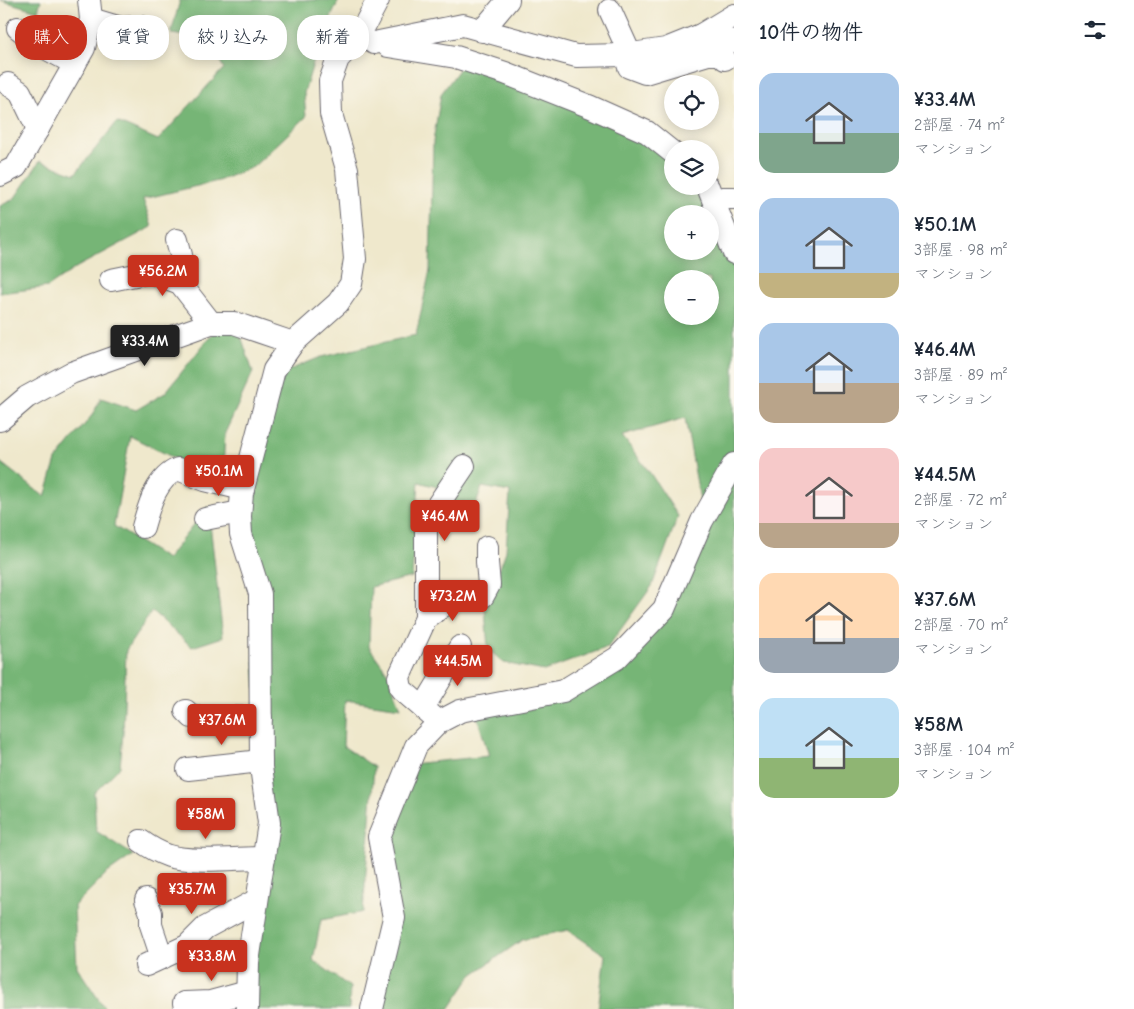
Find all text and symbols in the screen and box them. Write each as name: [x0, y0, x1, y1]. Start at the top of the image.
chip: 購入: [15, 15, 87, 60]
chip: 賃貸: [97, 15, 169, 60]
chip: 絞り込み: [179, 15, 287, 60]
chip: 新着: [297, 15, 369, 60]
icon: filters: [1081, 16, 1109, 44]
text: 10件の物件: [759, 20, 863, 44]
map controls: [664, 75, 719, 325]
button: locate: [664, 75, 719, 130]
text: ¥33.4M: [914, 87, 976, 111]
icon: home: [799, 93, 859, 153]
text: 2部屋 · 74 m²: [914, 116, 1004, 134]
button: layers: [664, 140, 719, 195]
text: マンション: [914, 140, 993, 158]
button: +: [664, 205, 719, 260]
text: ¥50.1M: [914, 212, 976, 236]
icon: home: [799, 218, 859, 278]
text: 3部屋 · 98 m²: [914, 241, 1007, 259]
pin: ¥56.2M: [122, 254, 204, 297]
text: ¥56.2M: [139, 262, 187, 280]
text: マンション: [914, 265, 993, 283]
button: −: [664, 270, 719, 325]
pin: ¥33.4M: [104, 324, 186, 367]
text: ¥33.4M: [122, 332, 168, 350]
text: ¥46.4M: [914, 337, 976, 361]
icon: home: [799, 343, 859, 403]
text: 3部屋 · 89 m²: [914, 366, 1007, 384]
text: マンション: [914, 390, 993, 408]
pin: ¥50.1M: [178, 454, 260, 497]
text: ¥50.1M: [195, 462, 243, 480]
text: ¥44.5M: [914, 462, 976, 486]
icon: home: [799, 468, 859, 528]
text: 2部屋 · 72 m²: [914, 491, 1006, 509]
pin: ¥46.4M: [404, 500, 486, 542]
text: ¥46.4M: [421, 507, 469, 525]
text: マンション: [914, 515, 993, 533]
pin: ¥73.2M: [412, 580, 494, 622]
text: ¥73.2M: [430, 587, 476, 605]
text: ¥37.6M: [914, 587, 976, 611]
icon: home: [799, 593, 859, 653]
text: 2部屋 · 70 m²: [914, 616, 1008, 634]
text: マンション: [914, 640, 993, 658]
pin: ¥44.5M: [417, 644, 499, 687]
text: ¥44.5M: [434, 652, 482, 670]
pin: ¥37.6M: [181, 704, 263, 746]
text: ¥37.6M: [198, 711, 246, 729]
text: ¥58M: [914, 712, 963, 736]
icon: home: [799, 718, 859, 778]
text: 3部屋 · 104 m²: [914, 741, 1014, 759]
text: マンション: [914, 765, 993, 783]
pin: ¥58M: [176, 798, 236, 840]
text: ¥58M: [187, 805, 225, 823]
pin: ¥35.7M: [151, 872, 233, 915]
text: ¥35.7M: [168, 880, 216, 898]
pin: ¥33.8M: [171, 940, 253, 982]
text: ¥33.8M: [188, 947, 236, 965]

